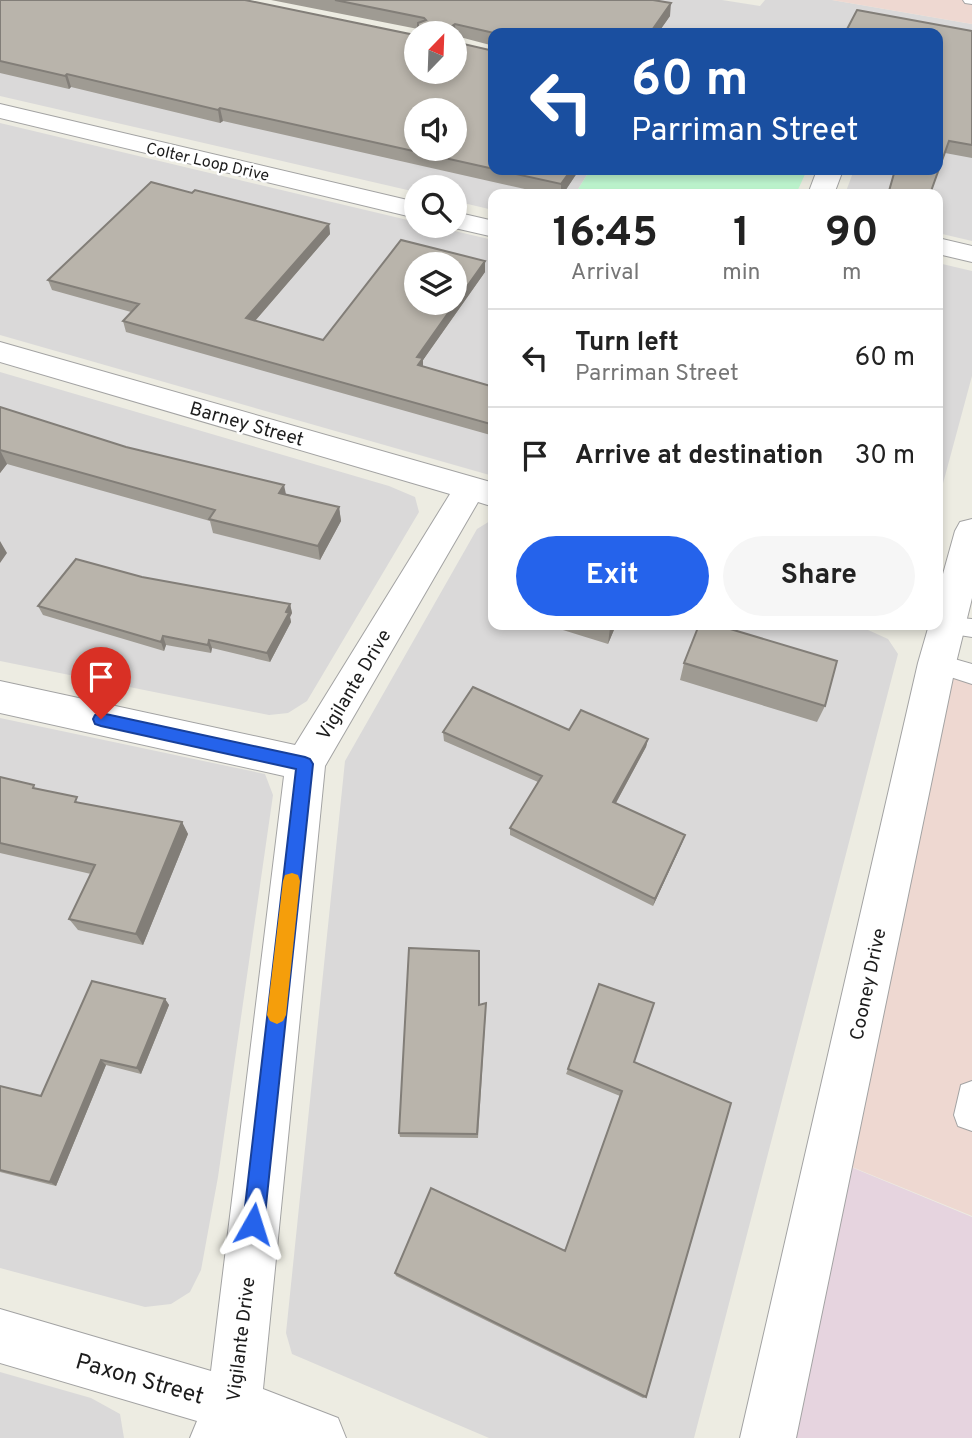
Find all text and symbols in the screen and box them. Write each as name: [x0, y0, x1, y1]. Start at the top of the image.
north arrow: [404, 21, 467, 84]
map controls: [404, 21, 467, 315]
text: 60 m: [631, 51, 749, 113]
icon: left: [516, 56, 607, 147]
button: sound: [404, 98, 467, 161]
text: Parriman Street: [631, 112, 859, 152]
street label: Colter Loop Drive: [144, 139, 271, 187]
button: search: [404, 175, 467, 238]
text: 16:45: [552, 208, 658, 261]
text: 1: [733, 208, 750, 261]
text: 90: [825, 208, 879, 261]
button: layers: [404, 252, 467, 315]
text: Arrival: [571, 259, 639, 288]
text: min: [722, 259, 761, 288]
text: m: [842, 259, 862, 288]
text: Turn left: [575, 327, 679, 360]
icon: left: [516, 339, 554, 377]
text: 60 m: [855, 342, 915, 375]
text: Parriman Street: [575, 360, 739, 389]
street label: Barney Street: [187, 397, 306, 453]
icon: arrive: [516, 437, 554, 475]
text: Arrive at destination: [575, 440, 823, 473]
text: 30 m: [855, 440, 915, 473]
button: Exit: [516, 536, 709, 616]
button: Share: [723, 536, 915, 616]
street label: Vigilante Drive: [312, 625, 397, 745]
pin: [71, 647, 131, 719]
icon: arrive: [82, 658, 120, 696]
street label: Cooney Drive: [845, 926, 893, 1043]
position arrow: [216, 1187, 290, 1261]
street label: Vigilante Drive: [222, 1276, 262, 1403]
street label: Paxon Street: [72, 1348, 207, 1413]

